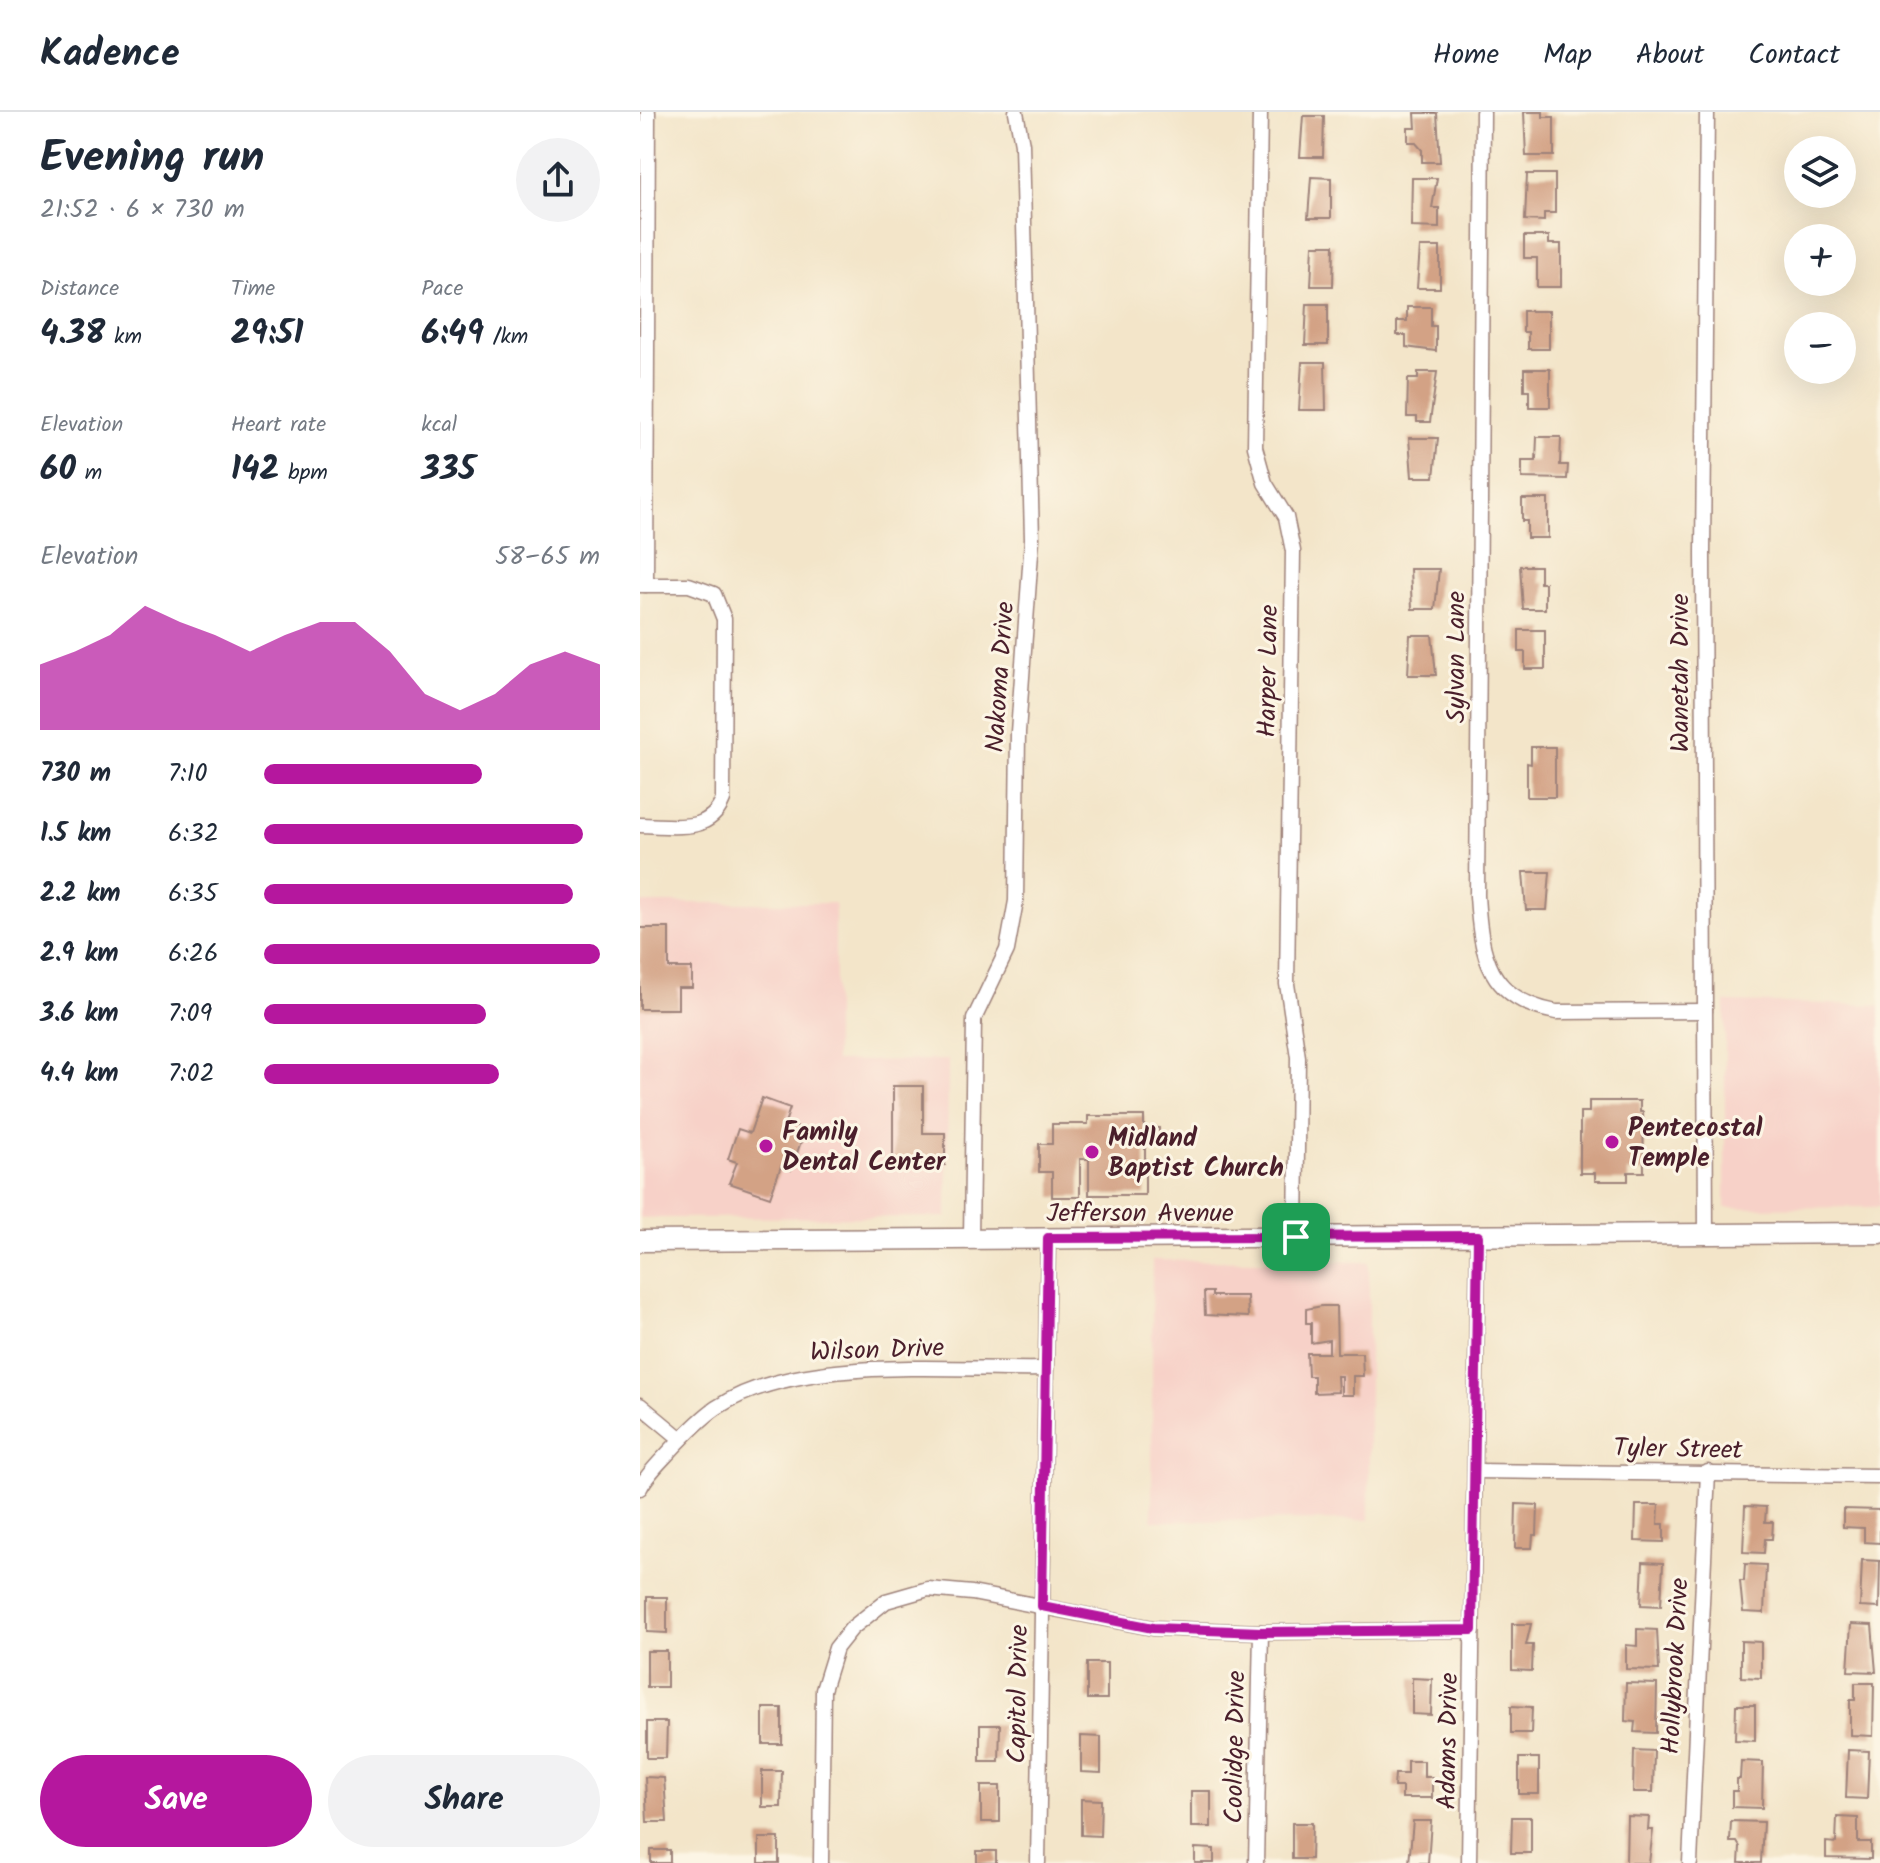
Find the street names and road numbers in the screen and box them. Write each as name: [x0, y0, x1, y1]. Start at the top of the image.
street label: Sylvan Lane: [1436, 591, 1478, 723]
street label: Wanetah Drive: [1660, 593, 1702, 752]
street label: Nakoma Drive: [975, 600, 1027, 754]
street label: Harper Lane: [1247, 604, 1291, 738]
street label: Jefferson Avenue: [1046, 1193, 1234, 1235]
street label: Wilson Drive: [809, 1328, 945, 1374]
street label: Tyler Street: [1613, 1428, 1744, 1472]
street label: Hollybrook Drive: [1650, 1576, 1702, 1755]
street label: Capitol Drive: [997, 1624, 1041, 1764]
street label: Coolidge Drive: [1214, 1670, 1258, 1824]
street label: Adams Drive: [1427, 1672, 1471, 1810]

